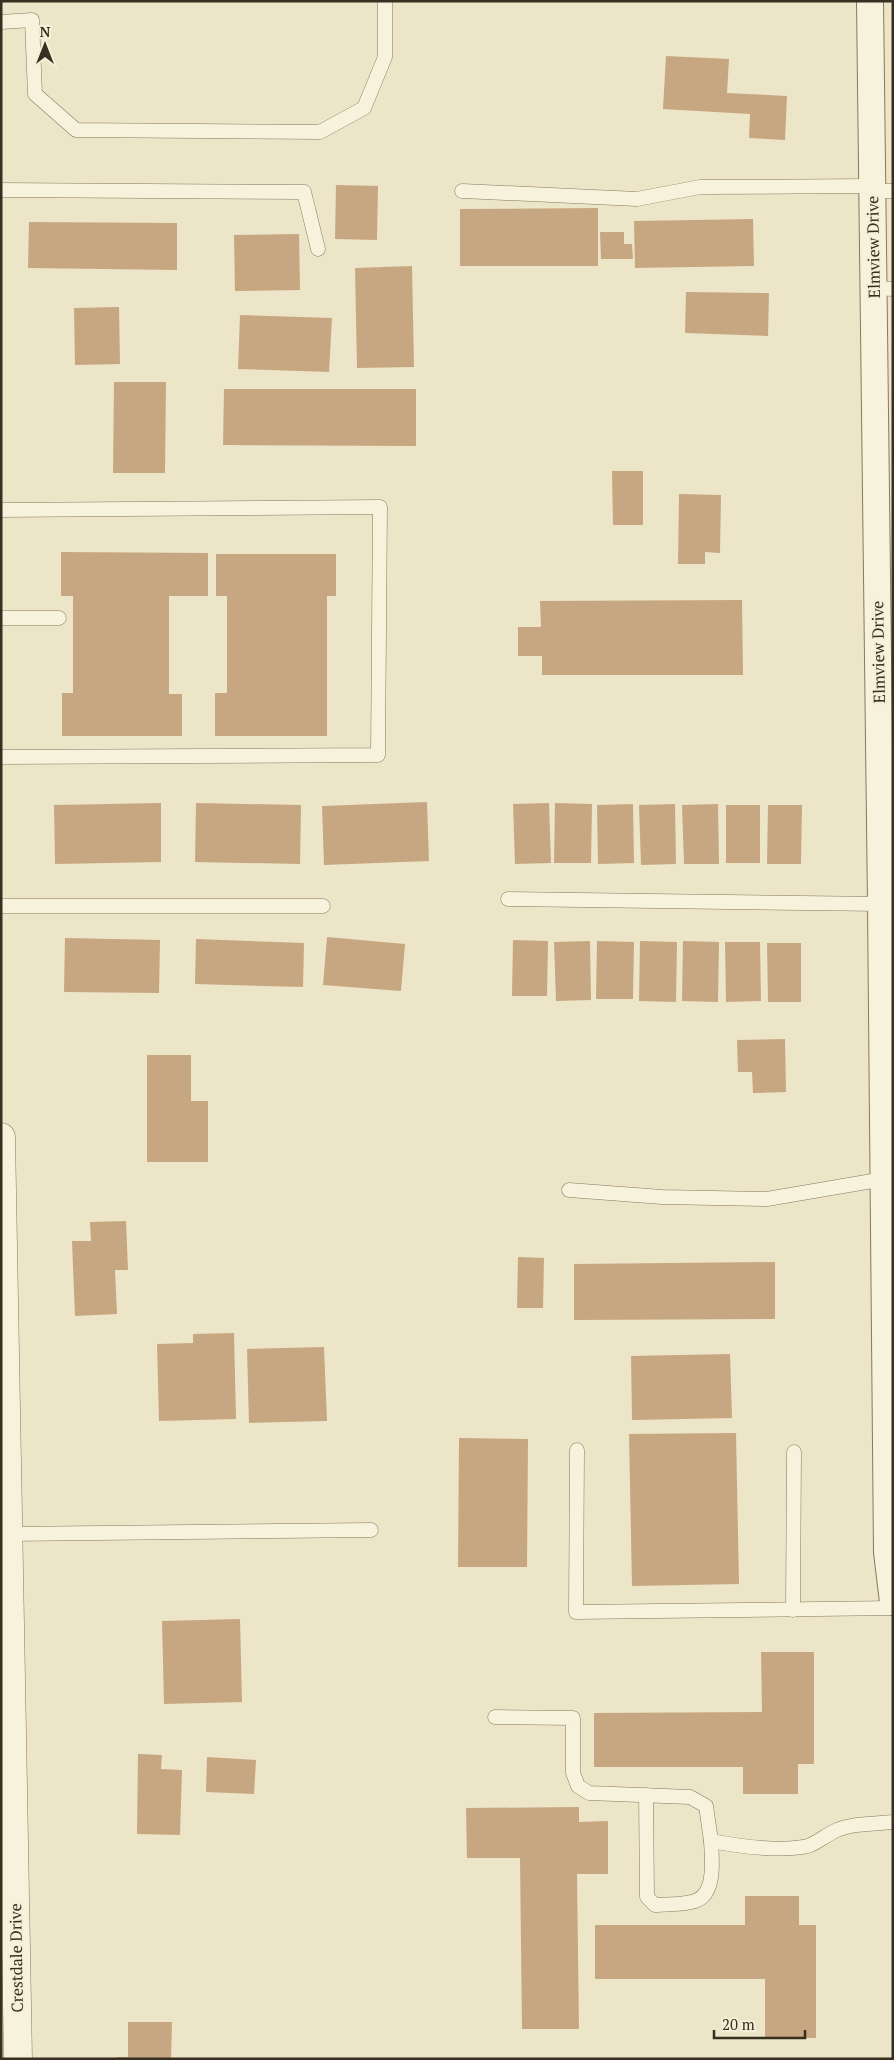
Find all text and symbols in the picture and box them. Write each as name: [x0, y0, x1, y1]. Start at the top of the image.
north arrow: [20, 20, 70, 70]
text: N: [40, 22, 51, 41]
street label: Elmview Drive: [861, 196, 885, 298]
street label: Elmview Drive: [866, 601, 890, 703]
street label: Crestdale Drive: [4, 1903, 28, 2013]
scale bar: [714, 2008, 805, 2040]
text: 20 m: [722, 2014, 755, 2034]

